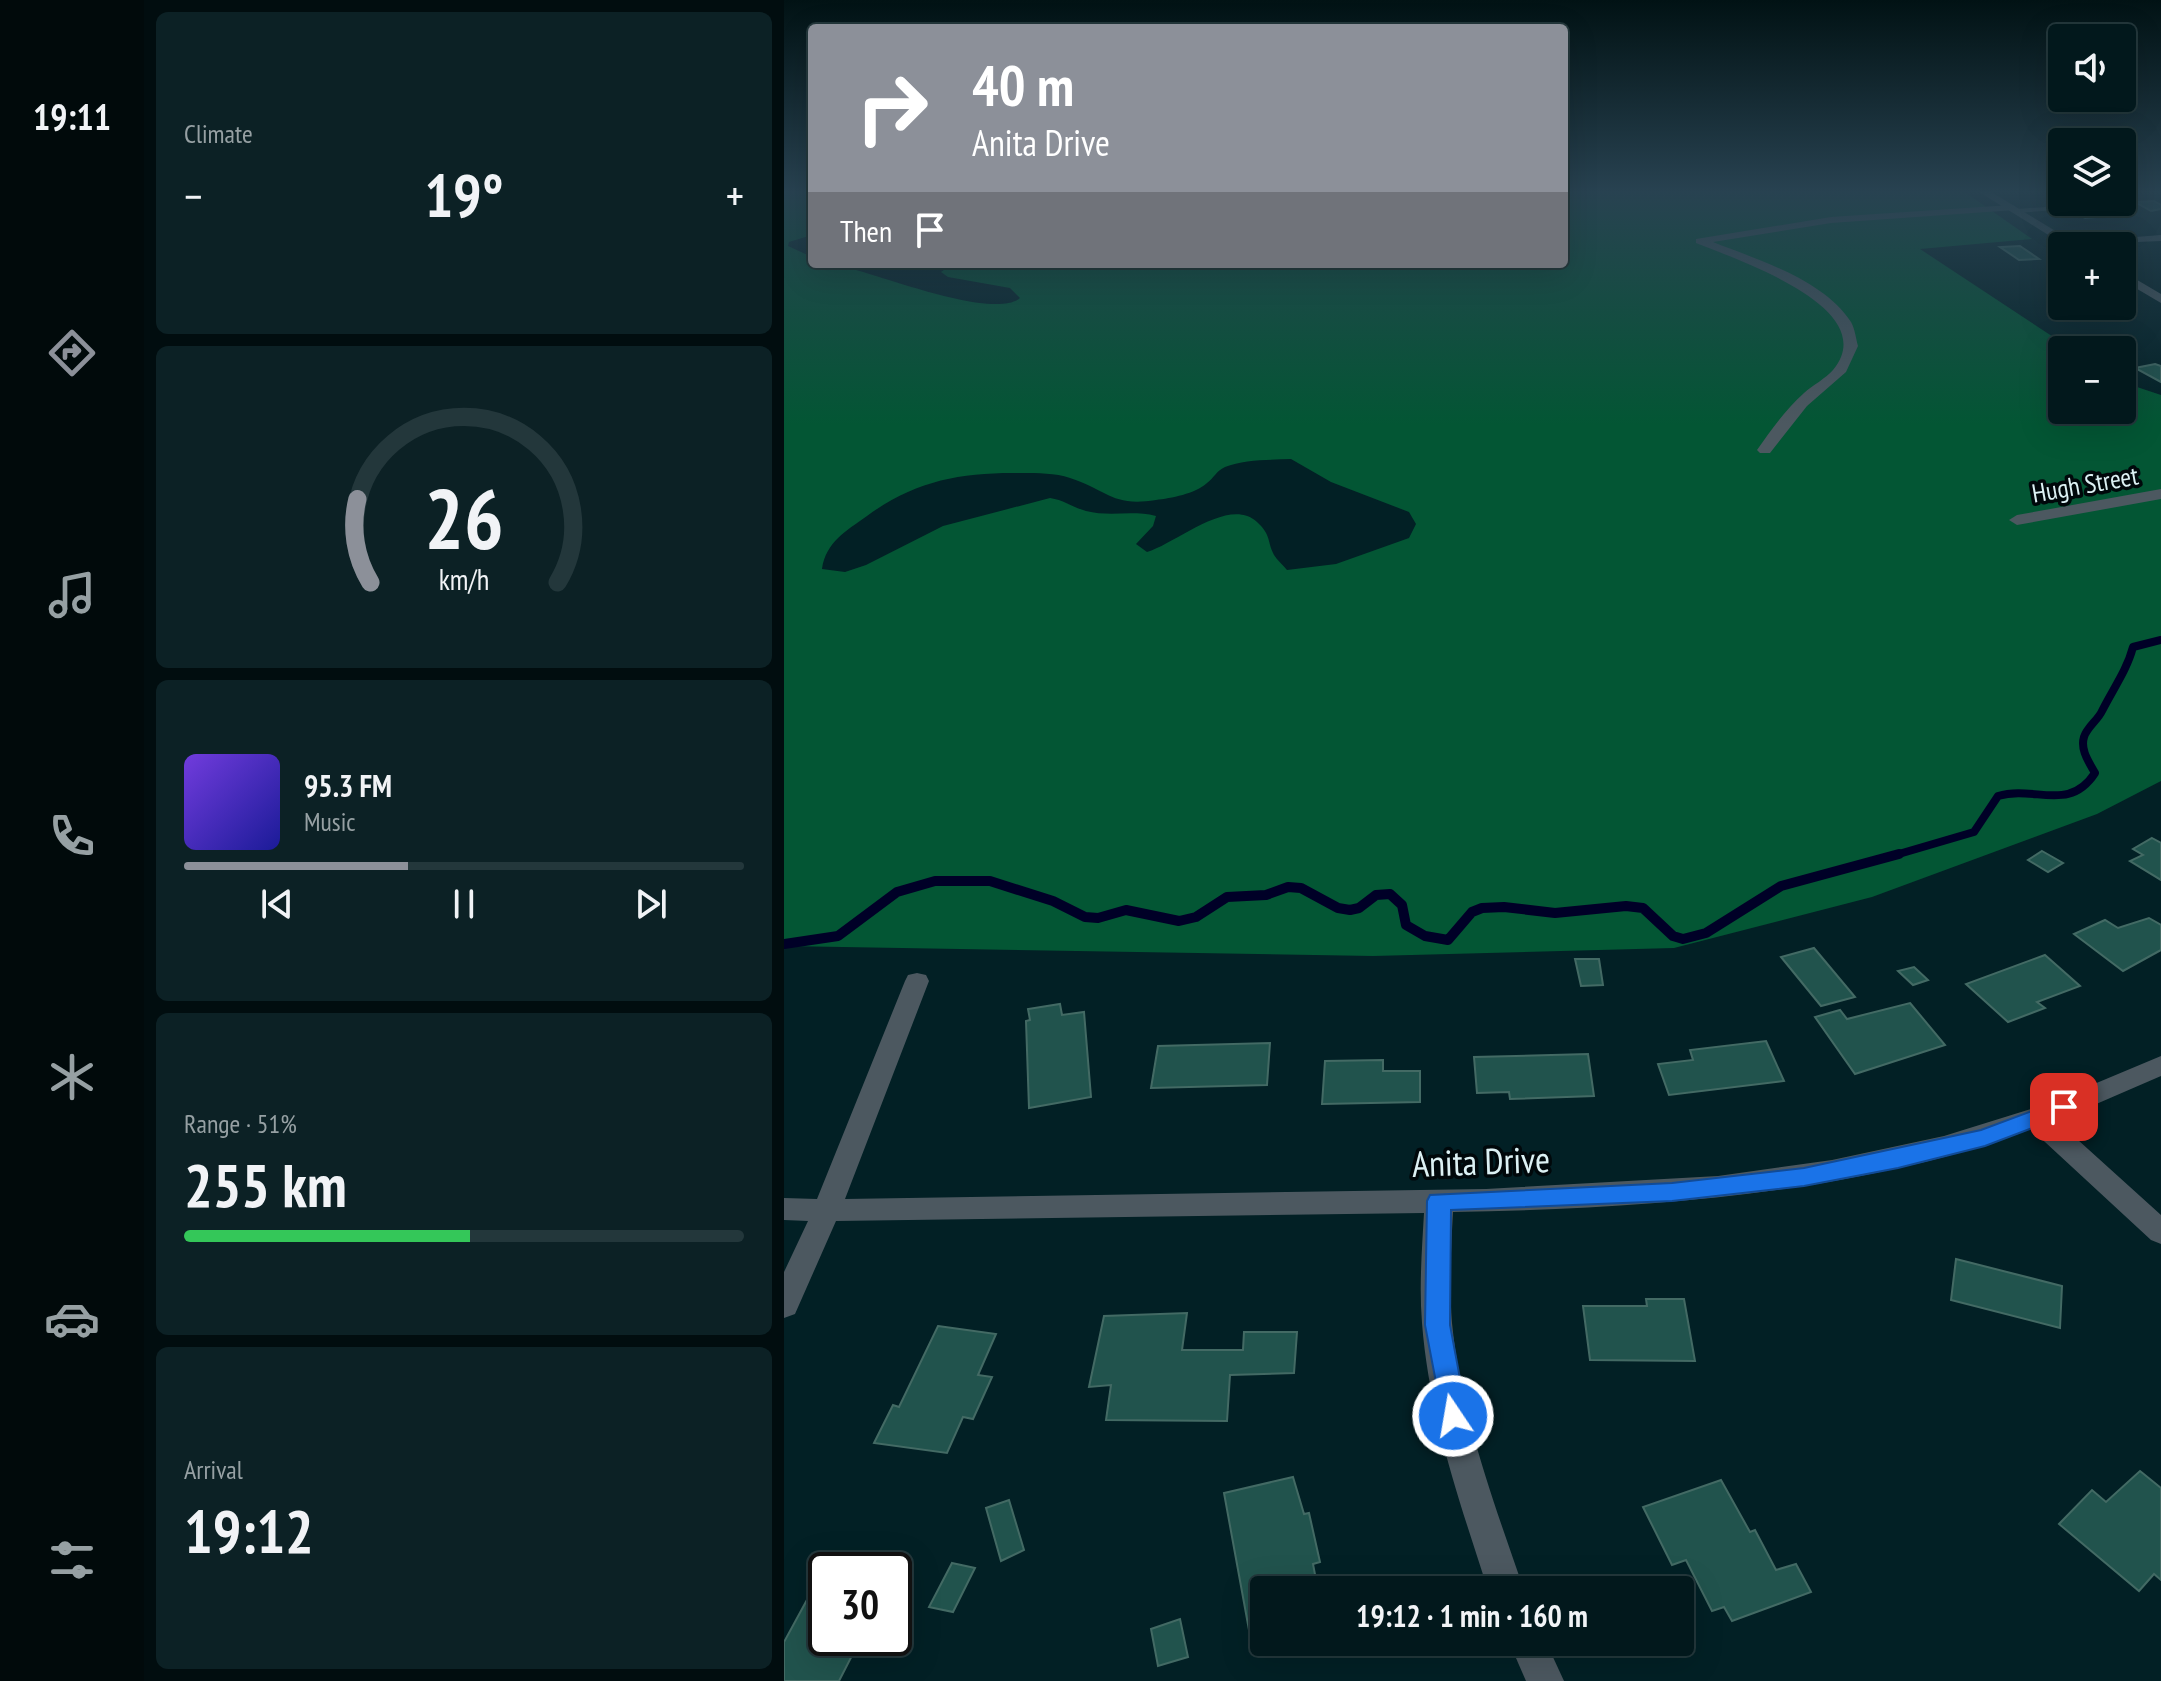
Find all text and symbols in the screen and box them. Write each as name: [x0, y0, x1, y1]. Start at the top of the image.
map controls: [2048, 24, 2136, 424]
button: sound: [2048, 24, 2136, 112]
text: 40 m: [972, 49, 1074, 121]
icon: right: [840, 56, 944, 160]
text: 19:11: [33, 93, 111, 140]
text: Climate: [184, 117, 253, 150]
text: Anita Drive: [972, 119, 1110, 166]
button: layers: [2048, 128, 2136, 216]
text: 19°: [424, 156, 504, 234]
text: −: [184, 167, 202, 224]
text: +: [726, 167, 744, 224]
icon: arrive: [908, 208, 952, 252]
text: Then: [840, 211, 892, 250]
button: +: [2048, 232, 2136, 320]
icon: directions: [44, 325, 100, 381]
button: −: [2048, 336, 2136, 424]
street label: Hugh Street: [2029, 458, 2141, 510]
text: 26: [424, 463, 504, 571]
text: km/h: [439, 561, 489, 598]
icon: music: [44, 567, 100, 623]
text: 95.3 FM: [304, 766, 392, 805]
text: Music: [304, 805, 356, 838]
icon: phone: [44, 808, 100, 864]
icon: previous: [255, 882, 299, 926]
icon: pause: [442, 882, 486, 926]
icon: next: [629, 882, 673, 926]
icon: climate: [44, 1049, 100, 1105]
pin: [2030, 1073, 2098, 1141]
icon: arrive: [2042, 1085, 2086, 1129]
text: Range · 51%: [184, 1107, 297, 1140]
street label: Anita Drive: [1411, 1135, 1551, 1187]
text: 255 km: [184, 1146, 347, 1224]
icon: car: [44, 1291, 100, 1347]
position arrow: [1411, 1374, 1495, 1458]
text: Arrival: [184, 1453, 243, 1486]
text: 19:12: [184, 1492, 314, 1570]
icon: filters: [44, 1532, 100, 1588]
speed limit sign: 30: [808, 1552, 912, 1656]
text: 19:12 · 1 min · 160 m: [1356, 1596, 1588, 1635]

